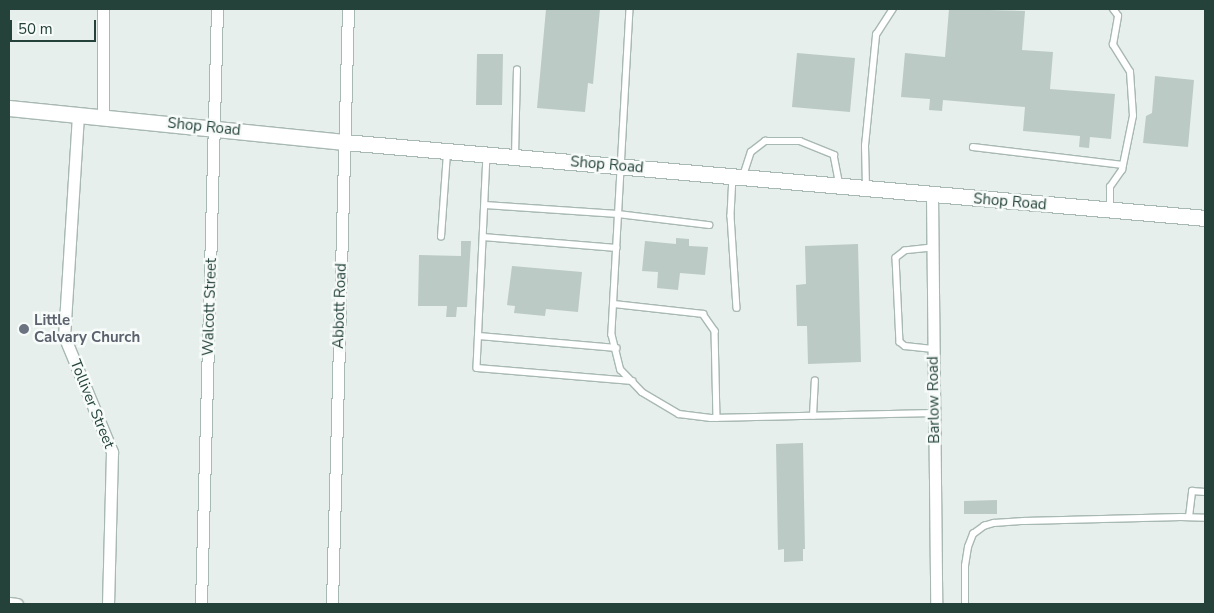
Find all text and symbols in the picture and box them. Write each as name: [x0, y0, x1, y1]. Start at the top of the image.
scale bar: [12, 10, 99, 42]
text: 50 m: [18, 19, 53, 39]
street label: Shop Road: [166, 114, 242, 140]
street label: Shop Road: [570, 153, 644, 177]
street label: Shop Road: [973, 190, 1047, 214]
street label: Walcott Street: [199, 258, 221, 356]
street label: Abbott Road: [330, 263, 350, 349]
place label: Little Calvary Church: [34, 311, 140, 346]
marker: Little Calvary Church: [18, 323, 30, 335]
street label: Barlow Road: [924, 356, 944, 444]
street label: Tolliver Street: [66, 357, 118, 451]

